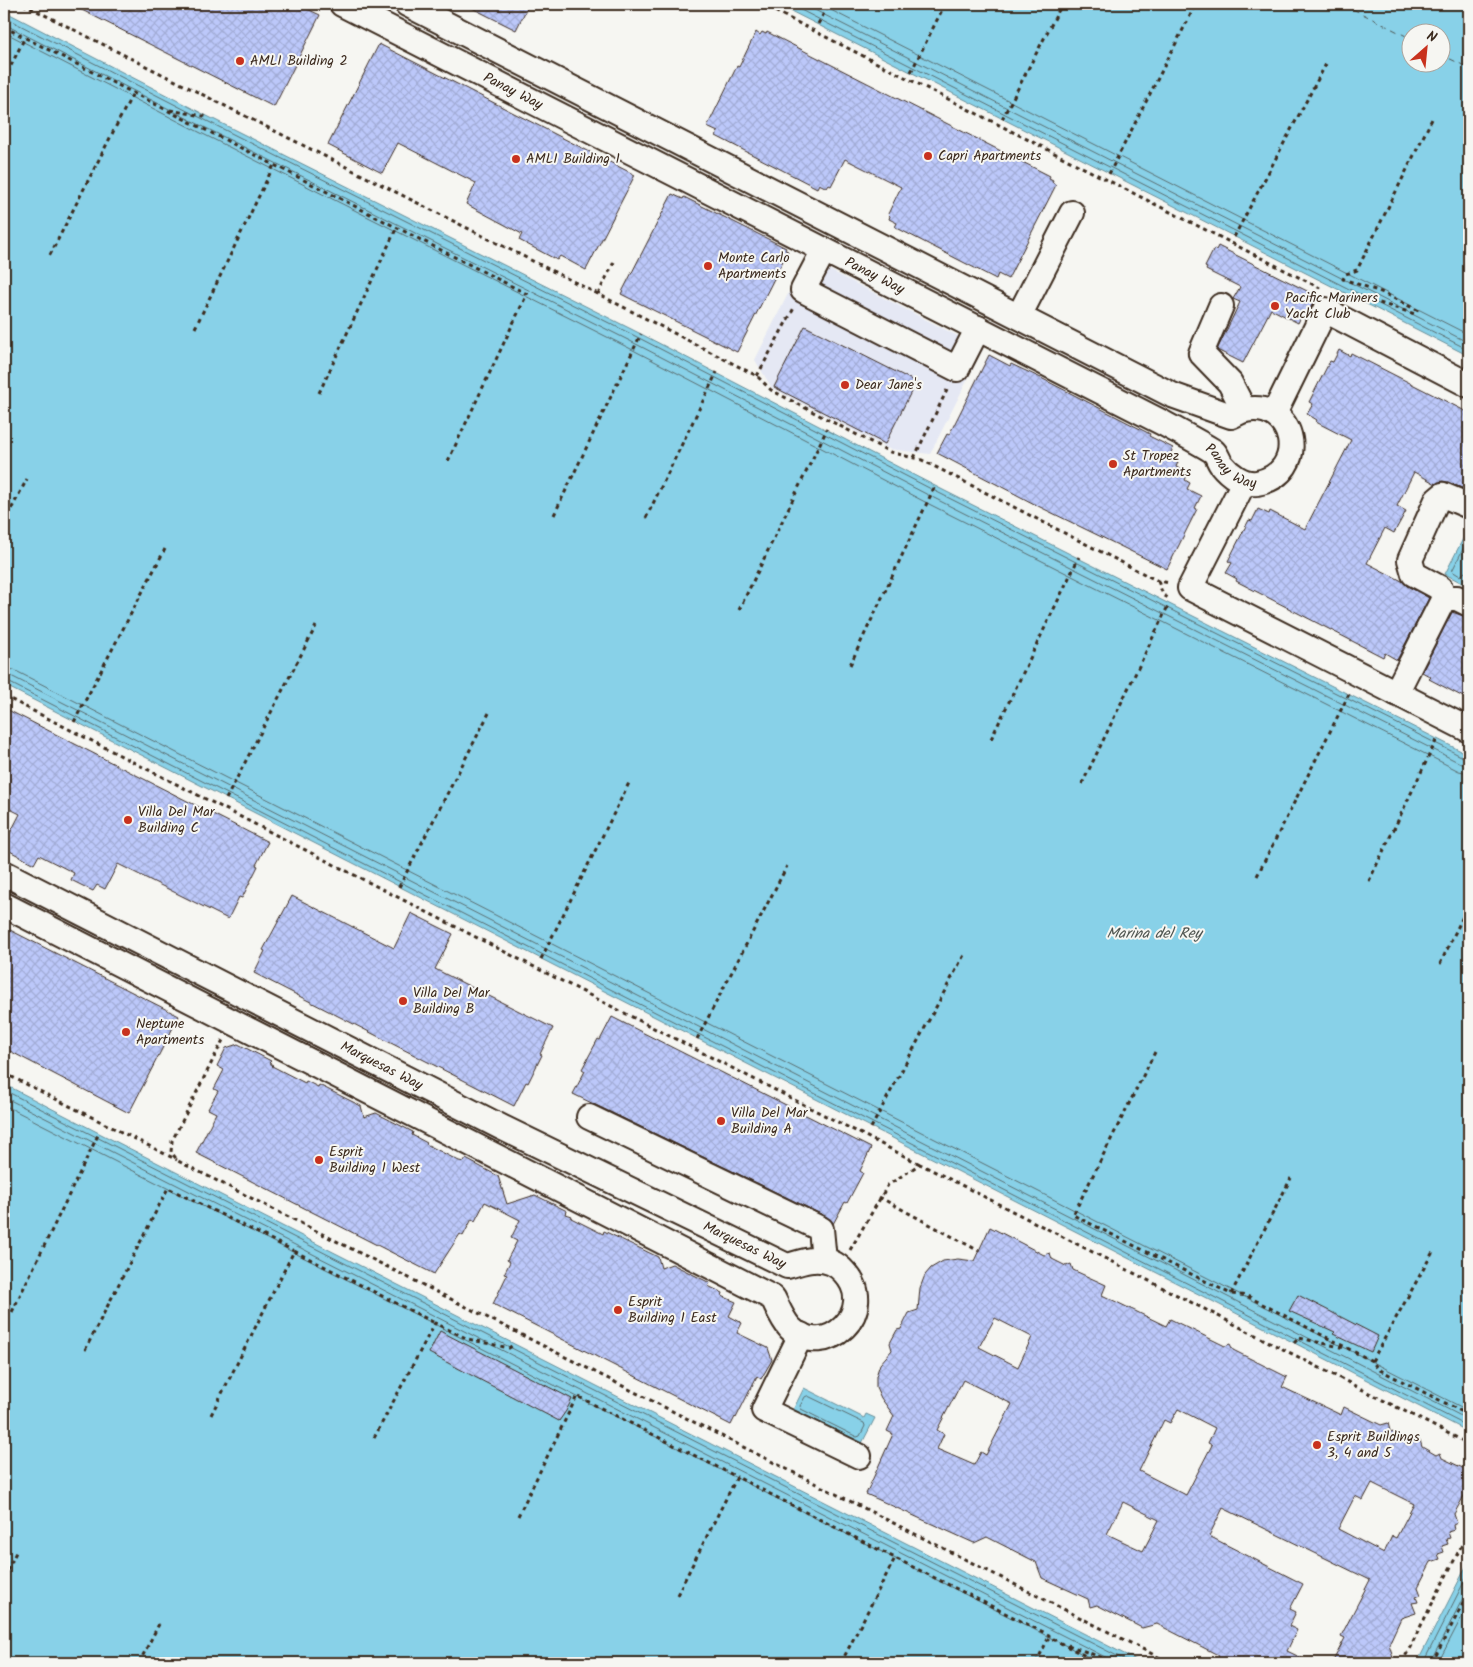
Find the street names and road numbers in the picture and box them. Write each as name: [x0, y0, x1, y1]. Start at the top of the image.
street label: Panay Way: [479, 67, 547, 116]
street label: Panay Way: [841, 251, 909, 300]
street label: Panay Way: [1201, 438, 1257, 494]
street label: Marquesas Way: [336, 1036, 427, 1096]
street label: Marquesas Way: [699, 1216, 790, 1275]

